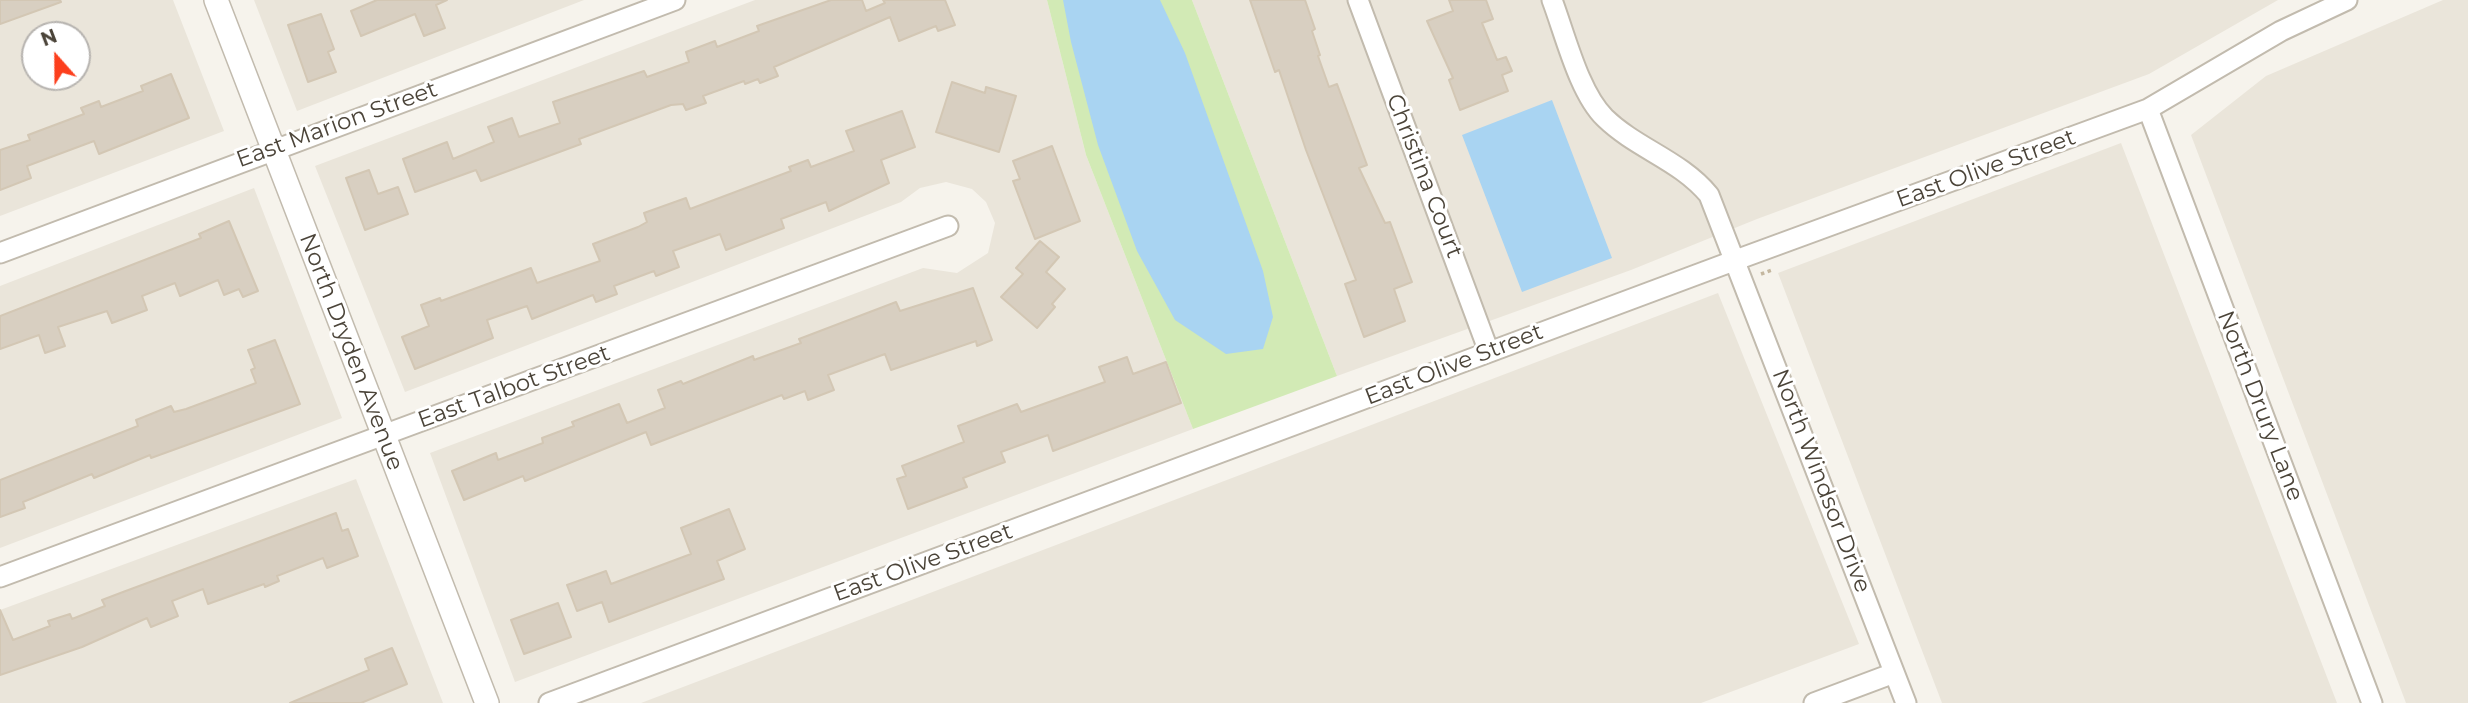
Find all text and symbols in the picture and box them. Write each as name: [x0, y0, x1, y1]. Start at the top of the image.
north arrow: [21, 21, 91, 91]
text: N: [38, 24, 60, 51]
street label: East Marion Street: [233, 76, 441, 174]
street label: Christina Court: [1380, 90, 1468, 262]
street label: East Olive Street: [1893, 124, 2079, 214]
street label: North Dryden Avenue: [293, 230, 409, 474]
street label: North Drury Lane: [2211, 307, 2309, 505]
street label: East Olive Street: [1361, 318, 1547, 412]
street label: East Talbot Street: [414, 339, 614, 435]
street label: North Windsor Drive: [1766, 365, 1876, 597]
street label: East Olive Street: [830, 518, 1016, 608]

